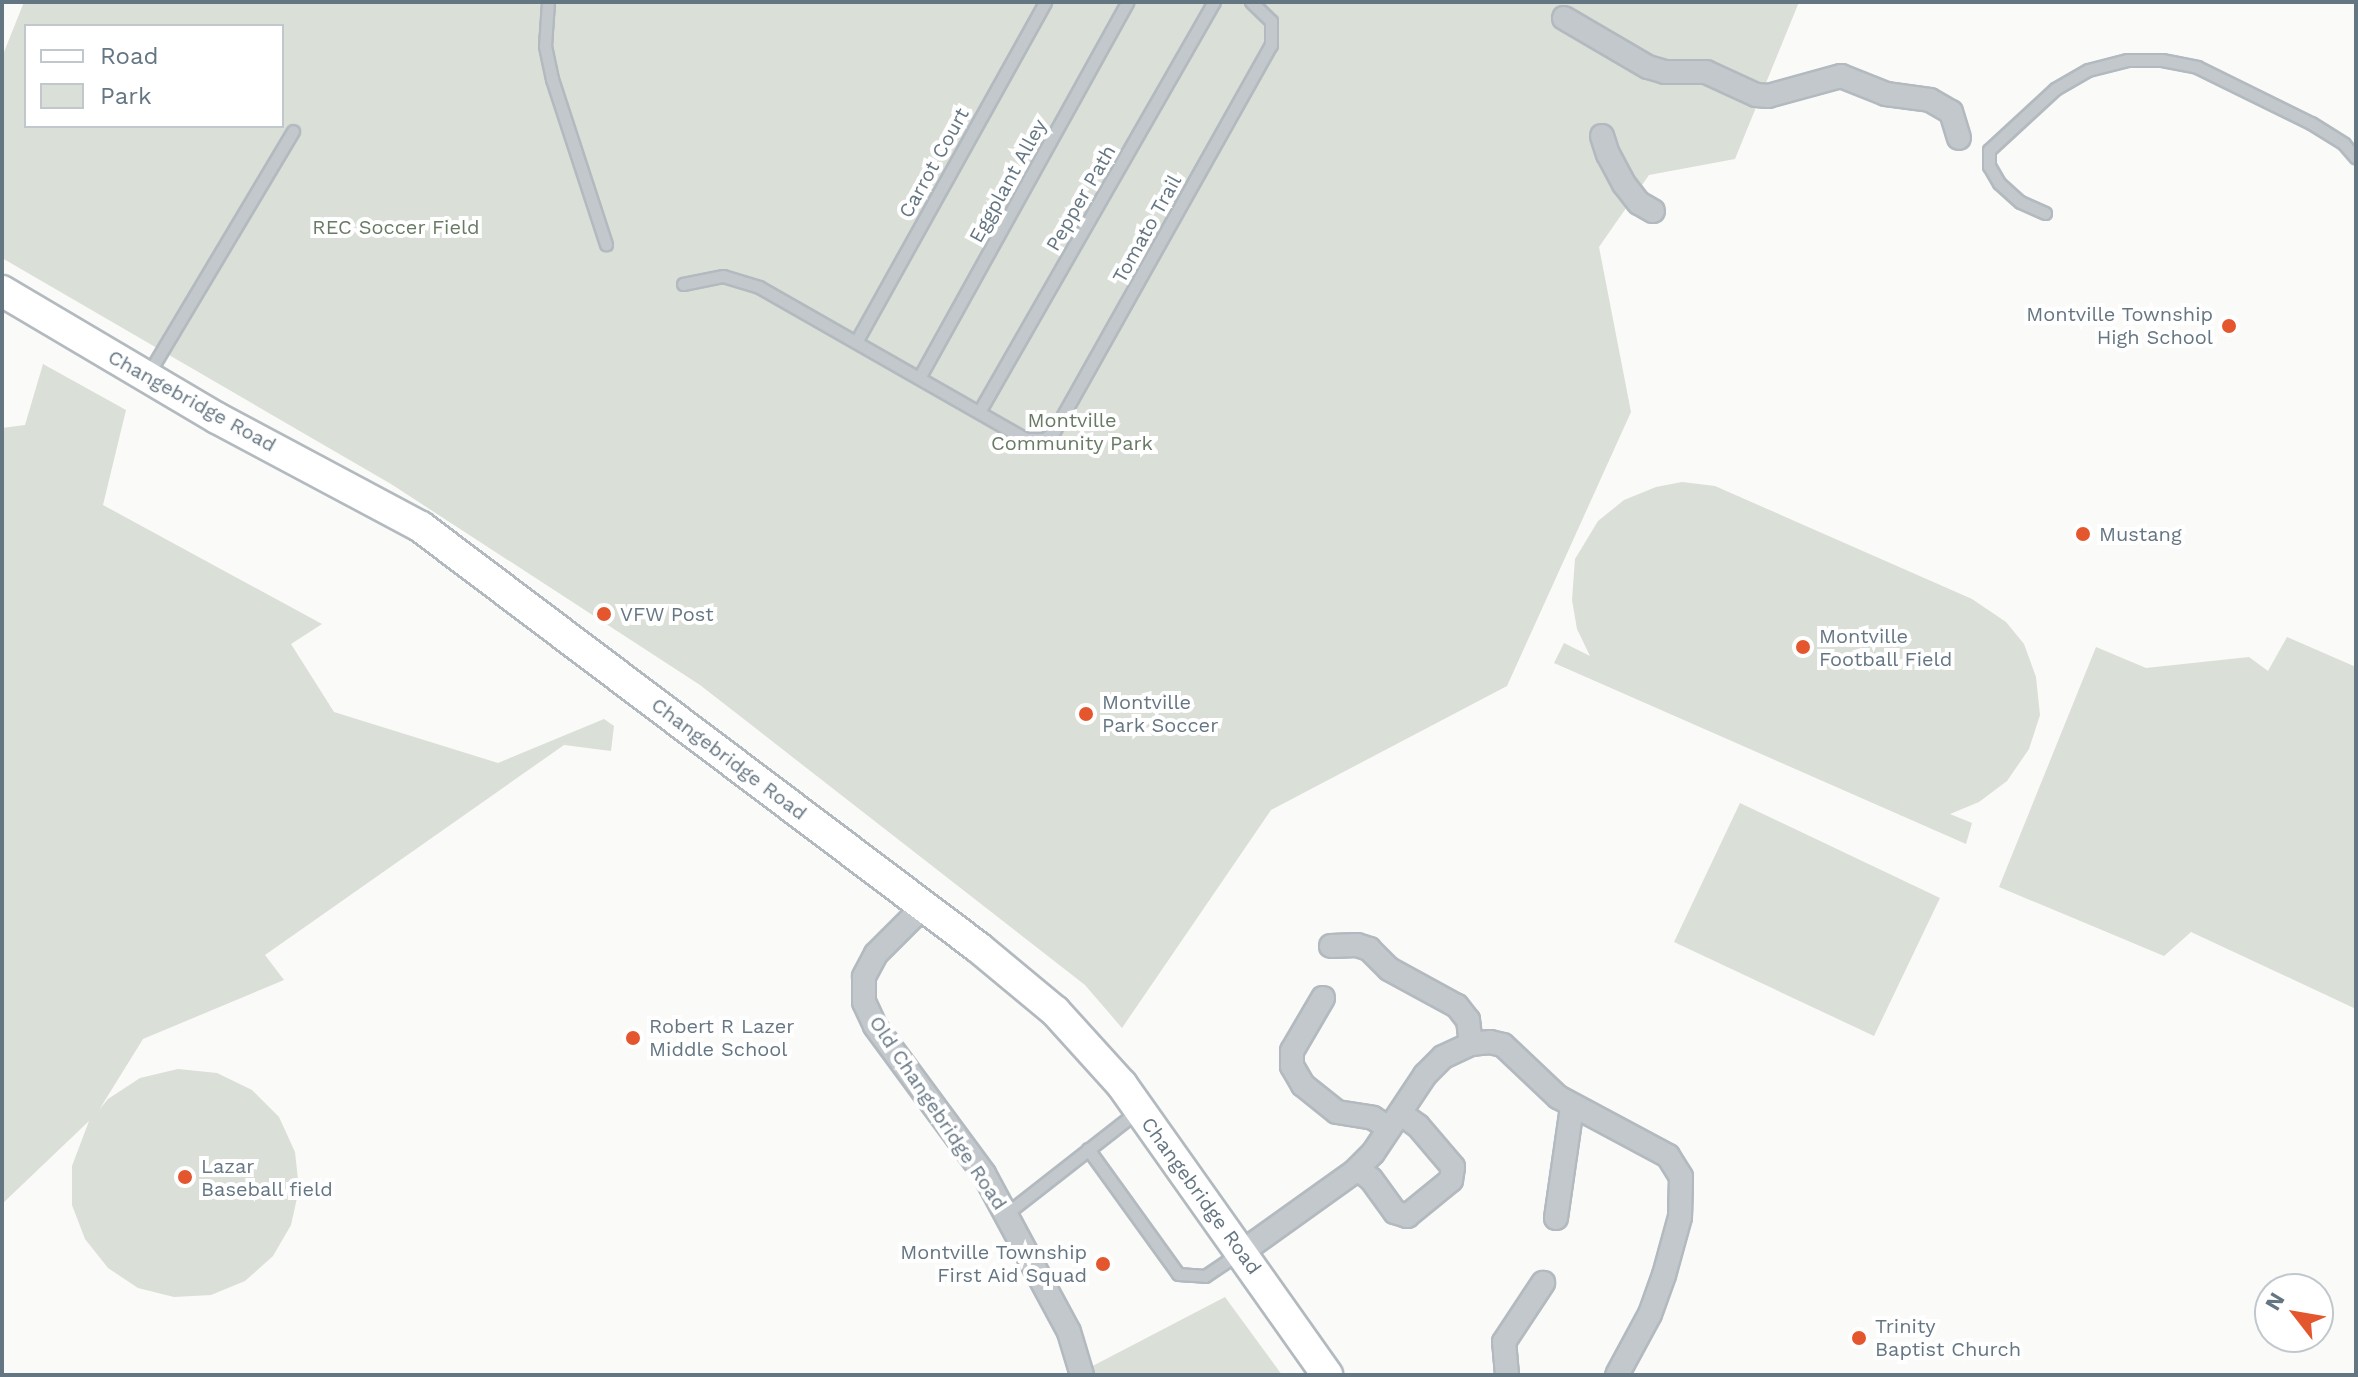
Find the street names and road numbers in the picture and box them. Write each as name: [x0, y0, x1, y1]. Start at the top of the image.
street label: Carrot Court: [894, 104, 974, 222]
street label: Eggplant Alley: [964, 115, 1052, 247]
street label: Pepper Path: [1041, 140, 1121, 256]
street label: Tomato Trail: [1107, 171, 1187, 287]
street label: Changebridge Road: [104, 345, 280, 457]
street label: Changebridge Road: [647, 693, 811, 825]
street label: Old Changebridge Road: [864, 1011, 1012, 1215]
street label: Changebridge Road: [1136, 1113, 1266, 1279]

